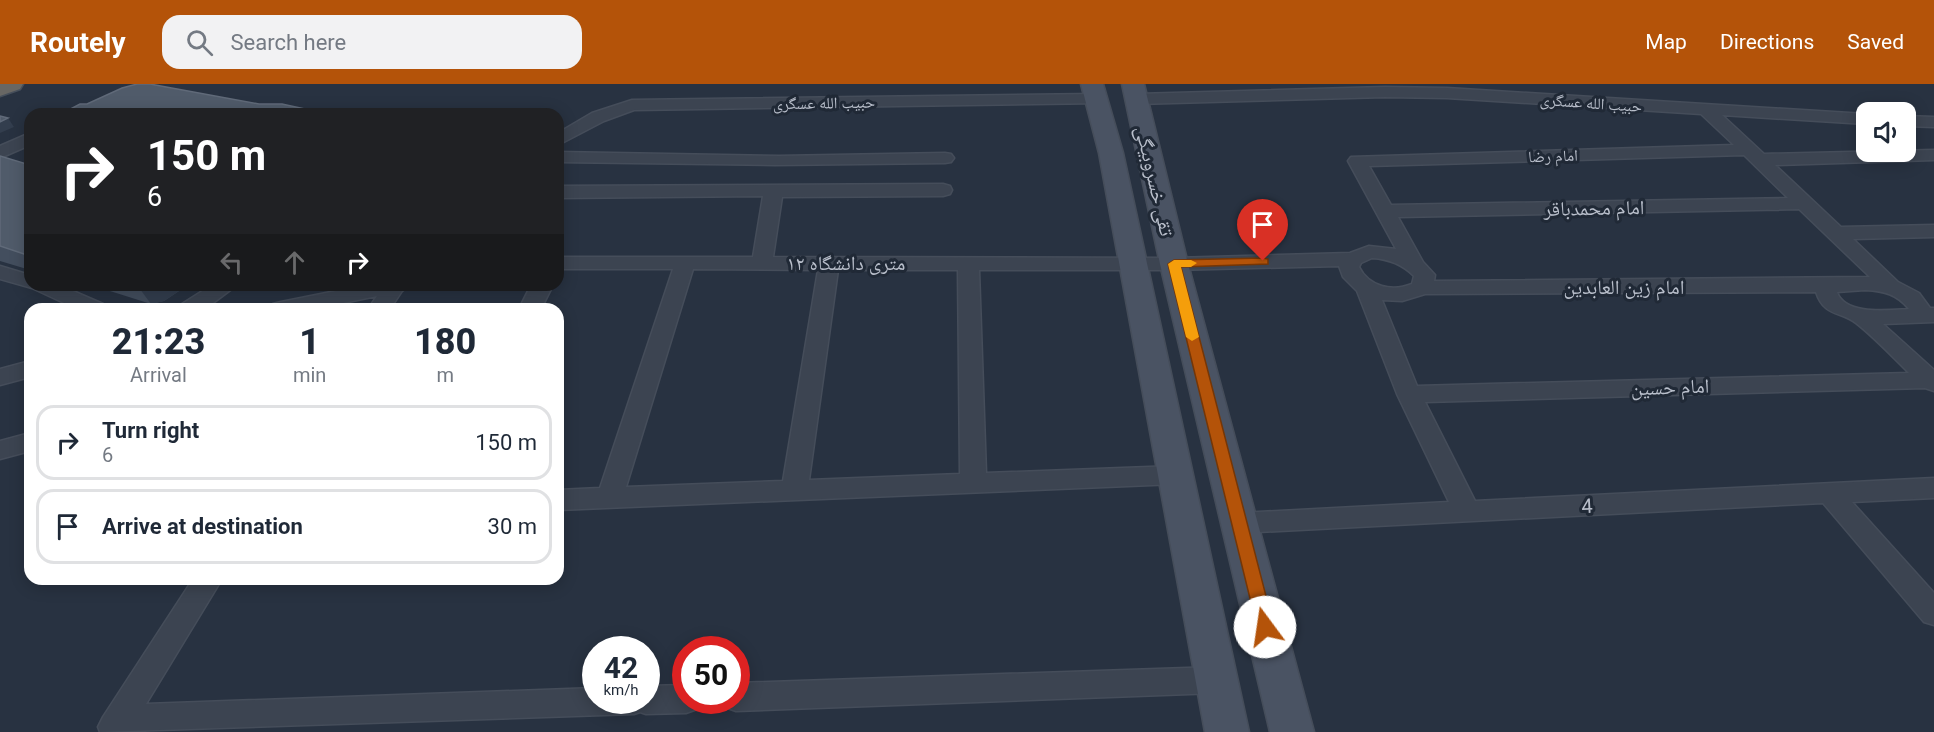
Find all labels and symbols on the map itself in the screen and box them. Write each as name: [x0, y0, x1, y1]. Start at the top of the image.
street label: حبیب الله عسگری: [1539, 90, 1643, 117]
street label: حبیب الله عسگری: [773, 93, 875, 114]
street label: تقی خسروبیگی: [1131, 124, 1179, 239]
street label: امام رضا: [1528, 146, 1578, 167]
street label: امام محمدباقر: [1542, 195, 1645, 223]
pin: [1237, 199, 1288, 261]
street label: ۱۲ متری دانشگاه: [787, 251, 905, 275]
street label: امام زین العابدین: [1564, 275, 1684, 301]
street label: امام حسین: [1630, 374, 1710, 402]
street label: 4: [1581, 494, 1593, 518]
position arrow: [1233, 595, 1297, 659]
speed limit sign: 50: [672, 636, 750, 714]

